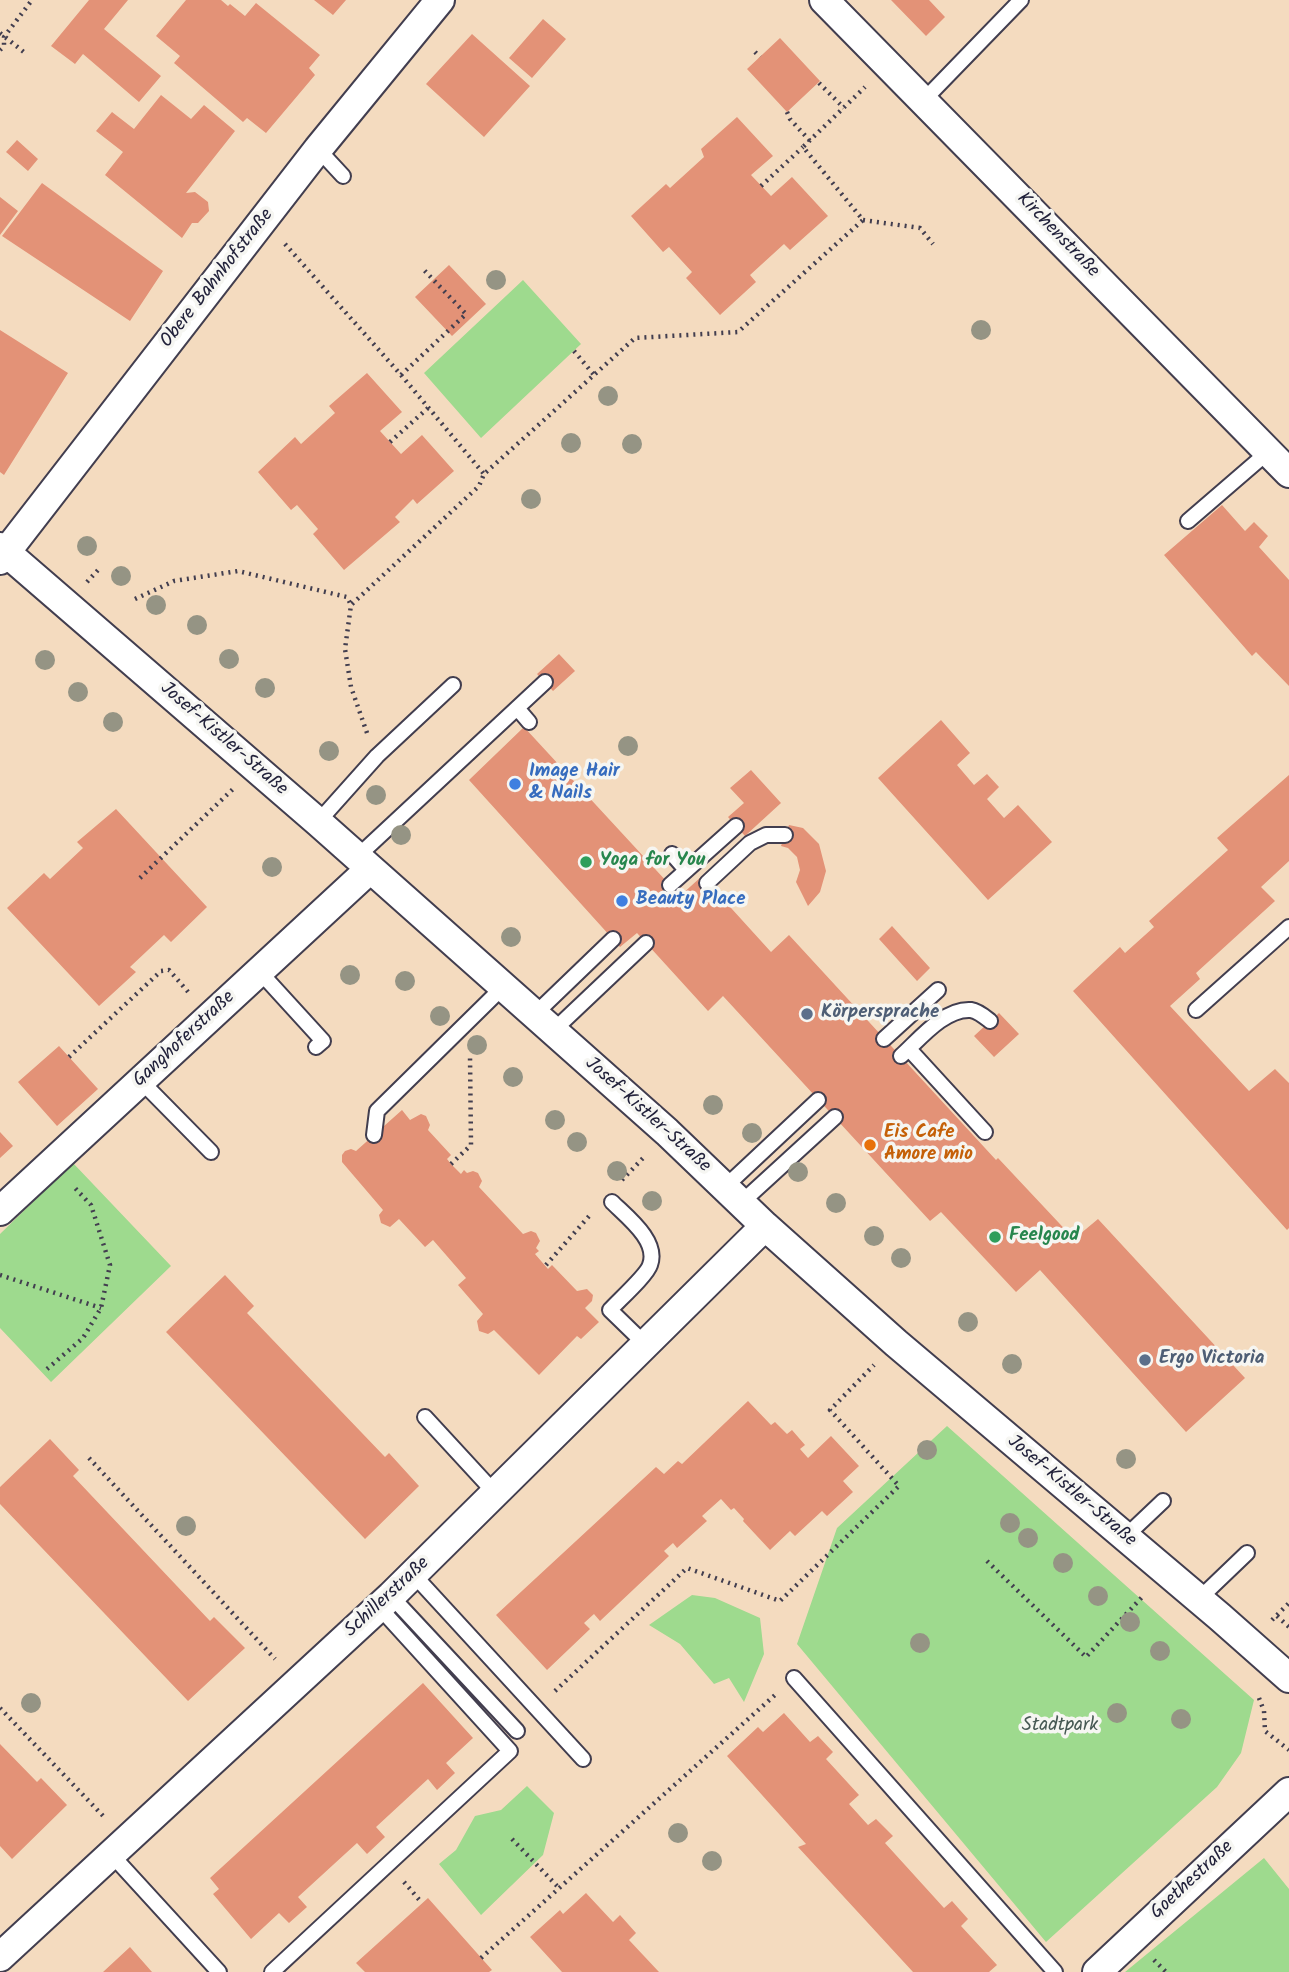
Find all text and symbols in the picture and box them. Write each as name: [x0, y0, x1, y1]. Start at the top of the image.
street label: Kirchenstraße: [1011, 189, 1103, 283]
street label: Obere Bahnhofstraße: [157, 205, 279, 353]
street label: Josef-Kistler-Straße: [154, 678, 292, 802]
place label: Image Hair & Nails: [529, 762, 620, 806]
marker: Image Hair & Nails: [507, 776, 523, 792]
place label: Yoga for You: [600, 851, 705, 873]
marker: Yoga for You: [578, 854, 594, 870]
place label: Beauty Place: [636, 890, 746, 912]
marker: Beauty Place: [614, 893, 630, 909]
street label: Ganghoferstraße: [129, 987, 241, 1093]
place label: Körpersprache: [821, 1003, 939, 1025]
marker: Körpersprache: [799, 1006, 815, 1022]
street label: Josef-Kistler-Straße: [579, 1053, 715, 1179]
place label: Eis Cafe Amore mio: [884, 1123, 973, 1167]
marker: Eis Cafe Amore mio: [862, 1137, 878, 1153]
place label: Feelgood: [1009, 1226, 1080, 1248]
marker: Feelgood: [987, 1229, 1003, 1245]
place label: Ergo Victoria: [1159, 1349, 1265, 1371]
marker: Ergo Victoria: [1137, 1352, 1153, 1368]
street label: Josef-Kistler-Straße: [1002, 1431, 1140, 1553]
street label: Schillerstraße: [341, 1553, 435, 1643]
park label: Stadtpark: [1022, 1716, 1098, 1738]
street label: Goethestraße: [1147, 1837, 1239, 1925]

